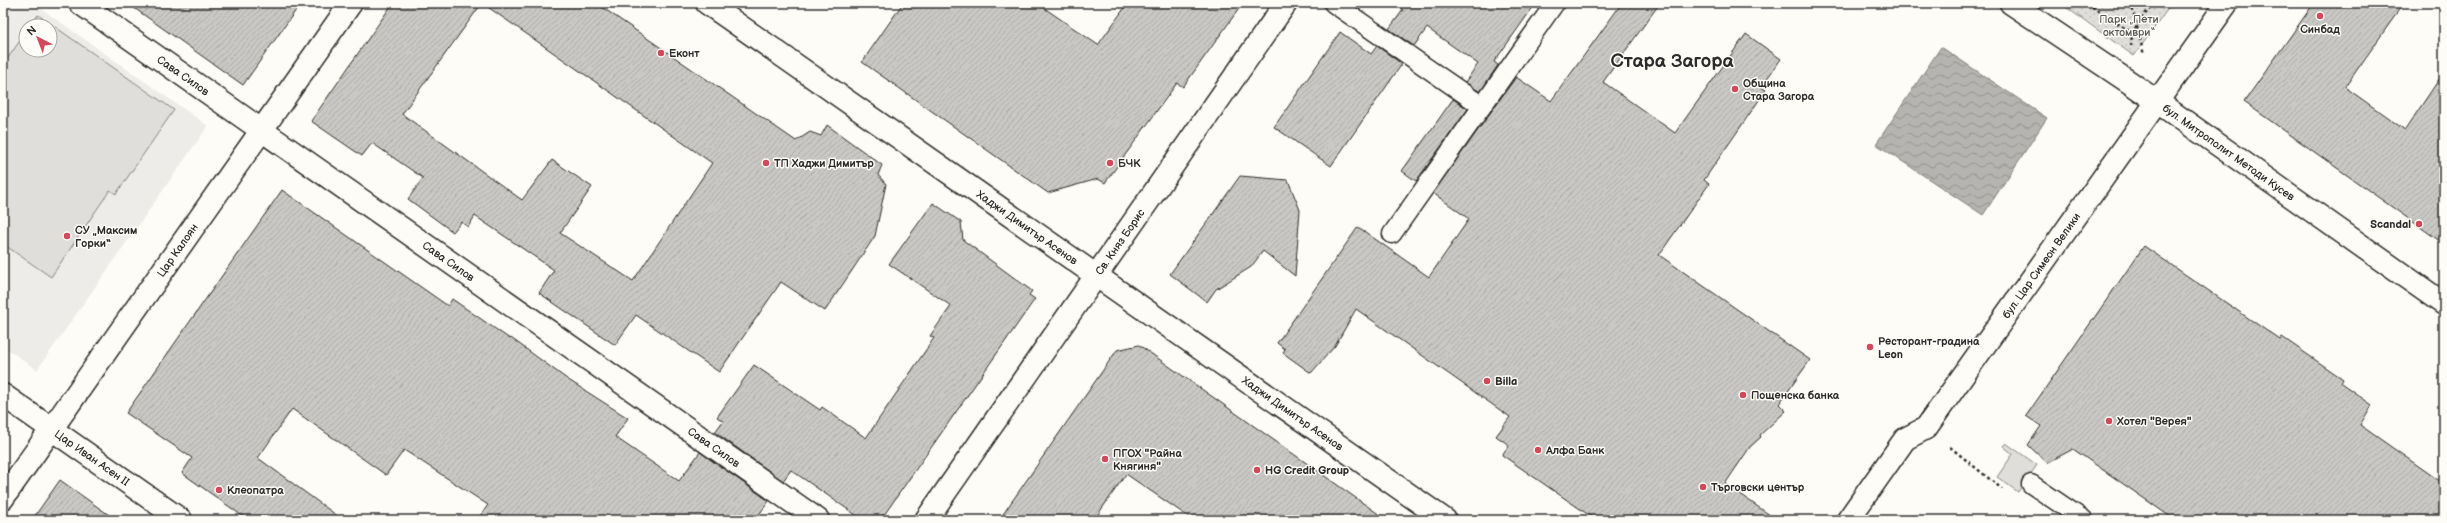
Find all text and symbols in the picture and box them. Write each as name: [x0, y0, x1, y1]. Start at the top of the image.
marker: Синбад: [2315, 11, 2325, 21]
park label: Парк „Пети октомври“: [2099, 13, 2159, 39]
north arrow: [18, 18, 58, 58]
text: N: [24, 23, 39, 39]
place label: Синбад: [2300, 23, 2340, 36]
place label: Еконт: [669, 47, 700, 60]
marker: Еконт: [656, 48, 666, 58]
district label: Стара Загора: [1610, 50, 1734, 73]
street label: Сава Силов: [155, 53, 212, 98]
place label: Община Стара Загора: [1743, 77, 1815, 103]
marker: Община Стара Загора: [1730, 84, 1740, 94]
street label: бул. Митрополит Методи Кусев: [2160, 101, 2297, 203]
place label: ТП Хаджи Димитър: [774, 157, 874, 170]
place label: БЧК: [1118, 157, 1141, 170]
marker: ТП Хаджи Димитър: [761, 158, 771, 168]
marker: БЧК: [1105, 158, 1115, 168]
street label: Хаджи Димитър Асенов: [974, 187, 1080, 267]
street label: Св. Княз Борис: [1092, 206, 1147, 277]
street label: бул. Цар Симеон Велики: [1999, 210, 2083, 321]
place label: Scandal: [2370, 218, 2411, 231]
marker: Scandal: [2414, 219, 2424, 229]
street label: Цар Калоян: [154, 221, 200, 279]
place label: СУ „Максим Горки“: [75, 224, 137, 250]
marker: СУ „Максим Горки“: [62, 231, 72, 241]
street label: Сава Силов: [420, 238, 477, 284]
place label: Ресторант-градина Leon: [1878, 335, 1980, 361]
marker: Ресторант-градина Leon: [1865, 342, 1875, 352]
street label: Хаджи Димитър Асенов: [1240, 373, 1346, 453]
place label: Billa: [1495, 375, 1517, 388]
marker: Billa: [1482, 376, 1492, 386]
place label: Пощенска банка: [1751, 389, 1840, 402]
marker: Пощенска банка: [1738, 390, 1748, 400]
place label: Хотел "Верея": [2116, 415, 2192, 428]
marker: Хотел "Верея": [2104, 416, 2114, 426]
street label: Сава Силов: [685, 424, 743, 470]
street label: Цар Иван Асен II: [52, 427, 132, 489]
place label: Алфа Банк: [1545, 444, 1604, 457]
marker: Алфа Банк: [1533, 445, 1543, 455]
place label: ПГОХ "Райна Княгиня": [1113, 447, 1182, 473]
marker: ПГОХ "Райна Княгиня": [1100, 454, 1110, 464]
place label: HG Credit Group: [1265, 464, 1349, 477]
marker: HG Credit Group: [1252, 465, 1262, 475]
place label: Търговски център: [1711, 481, 1805, 494]
marker: Търговски център: [1698, 482, 1708, 492]
place label: Клеопатра: [227, 484, 284, 497]
marker: Клеопатра: [214, 485, 224, 495]

